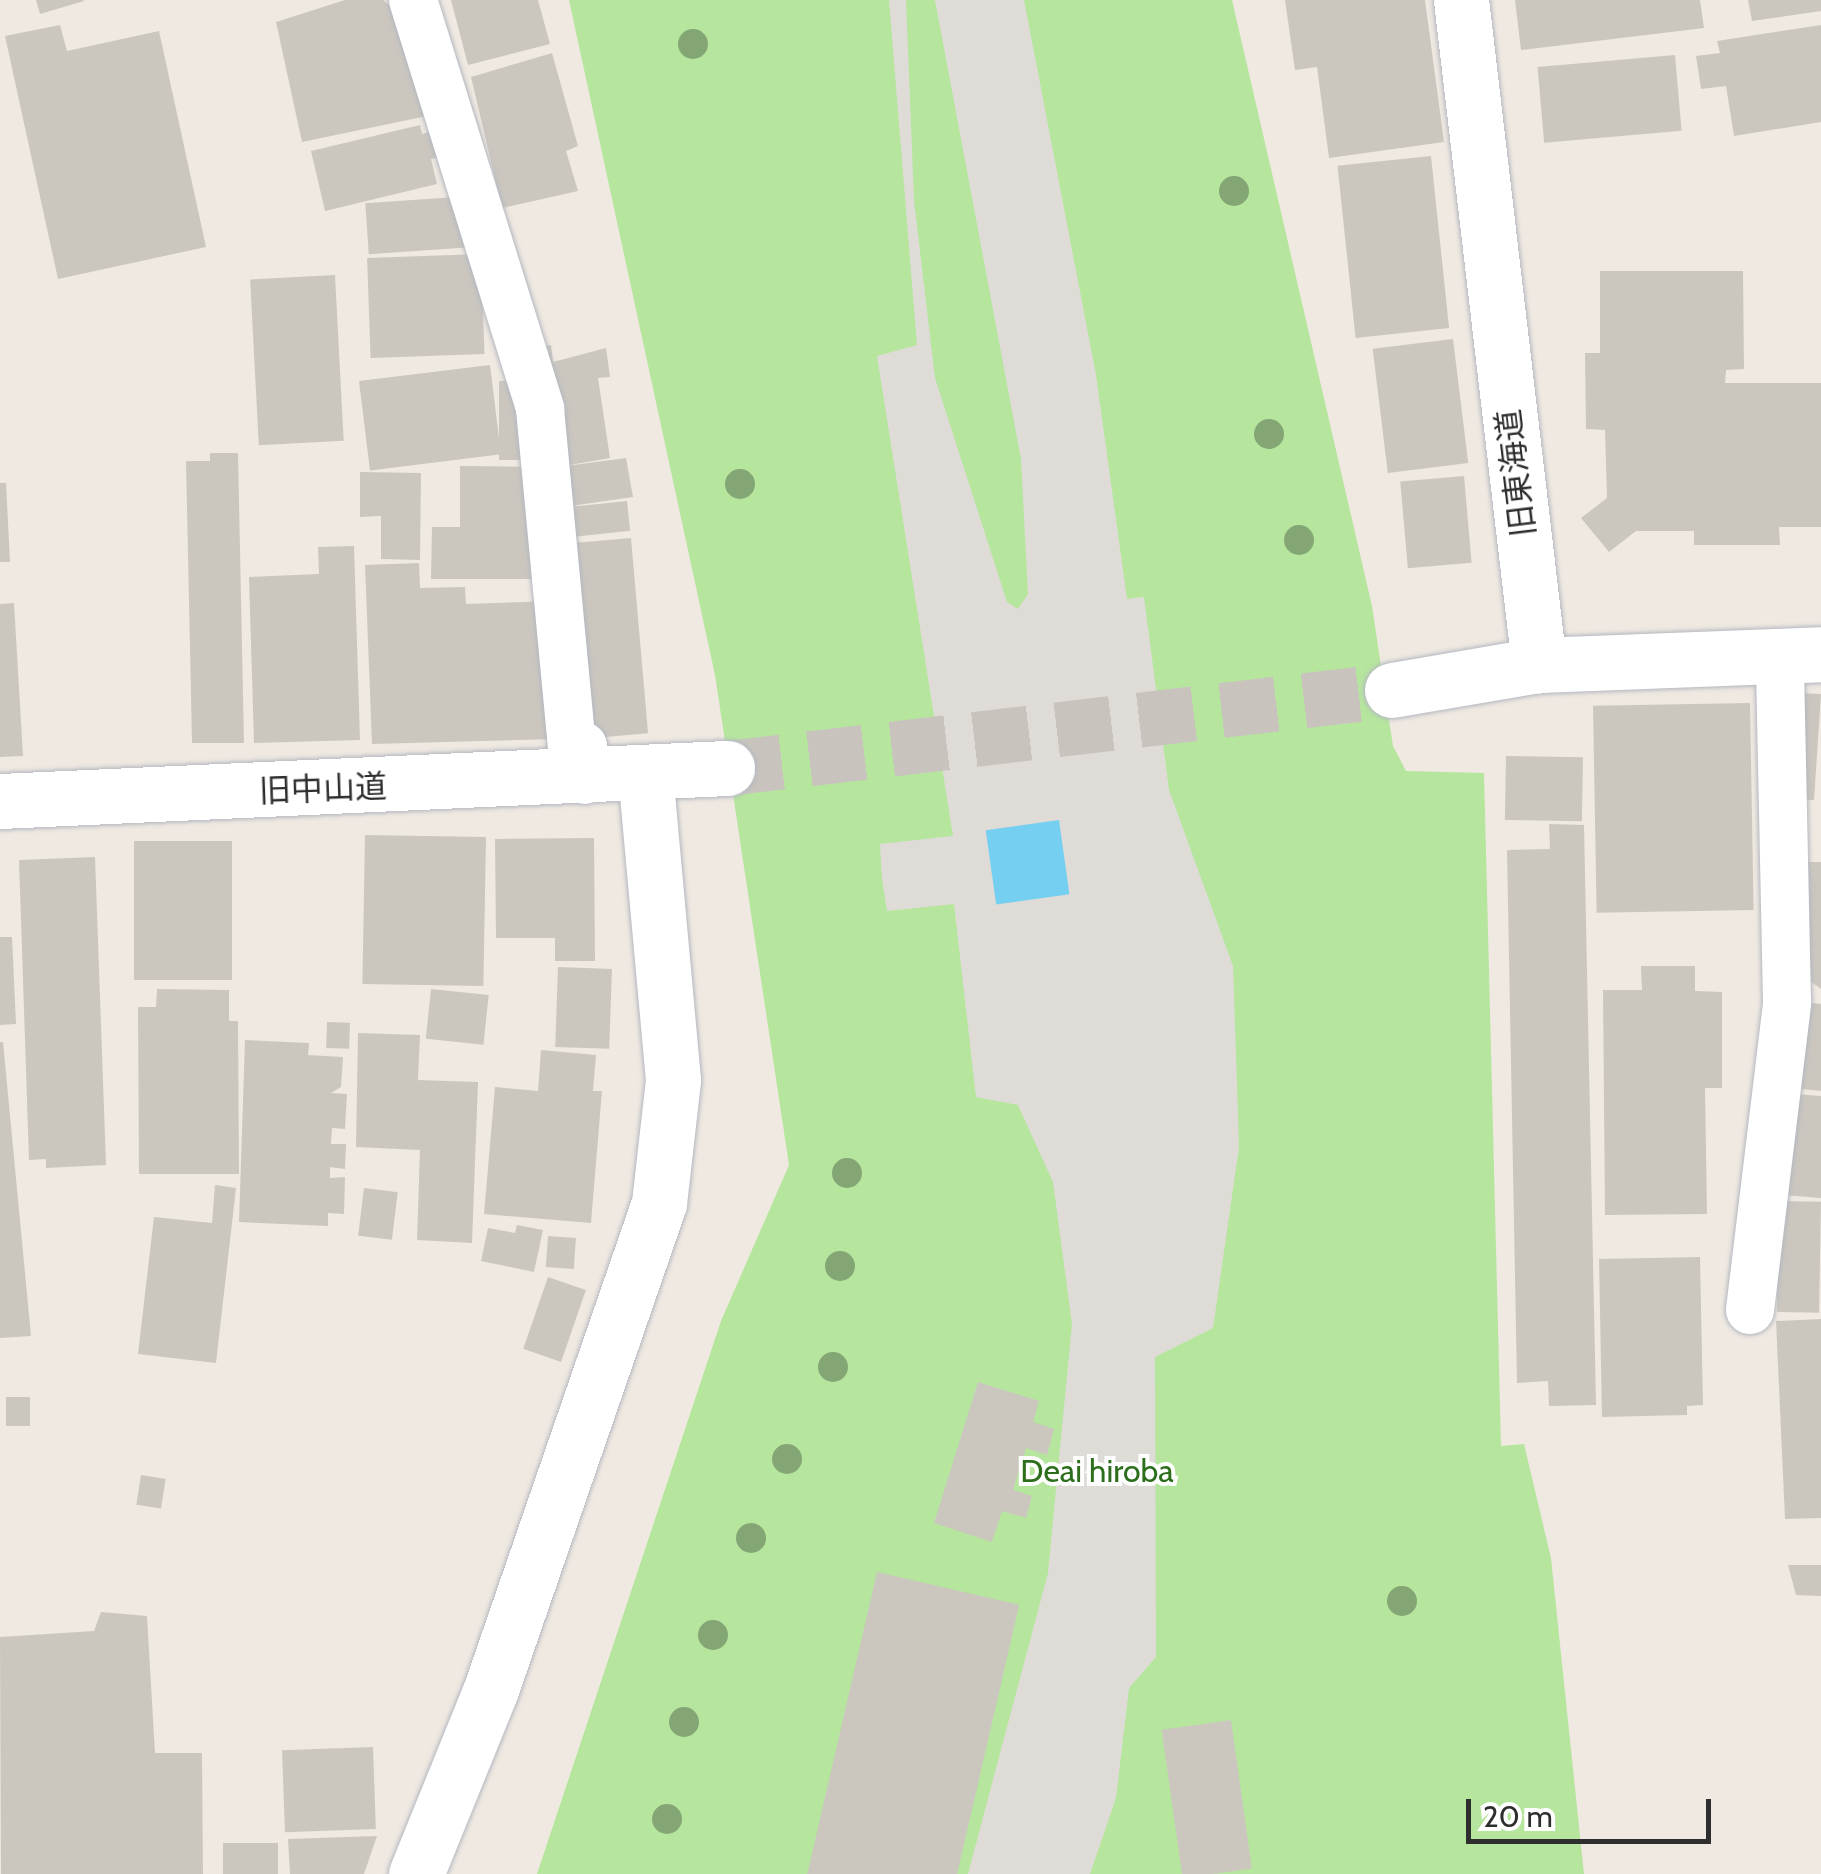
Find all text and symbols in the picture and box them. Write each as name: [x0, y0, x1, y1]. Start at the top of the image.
street label: 旧東海道: [1489, 407, 1543, 539]
street label: 旧中山道: [258, 768, 388, 810]
park label: Deai hiroba: [1020, 1452, 1174, 1490]
scale bar: [1471, 1779, 1716, 1841]
text: 20 m: [1483, 1798, 1553, 1835]

